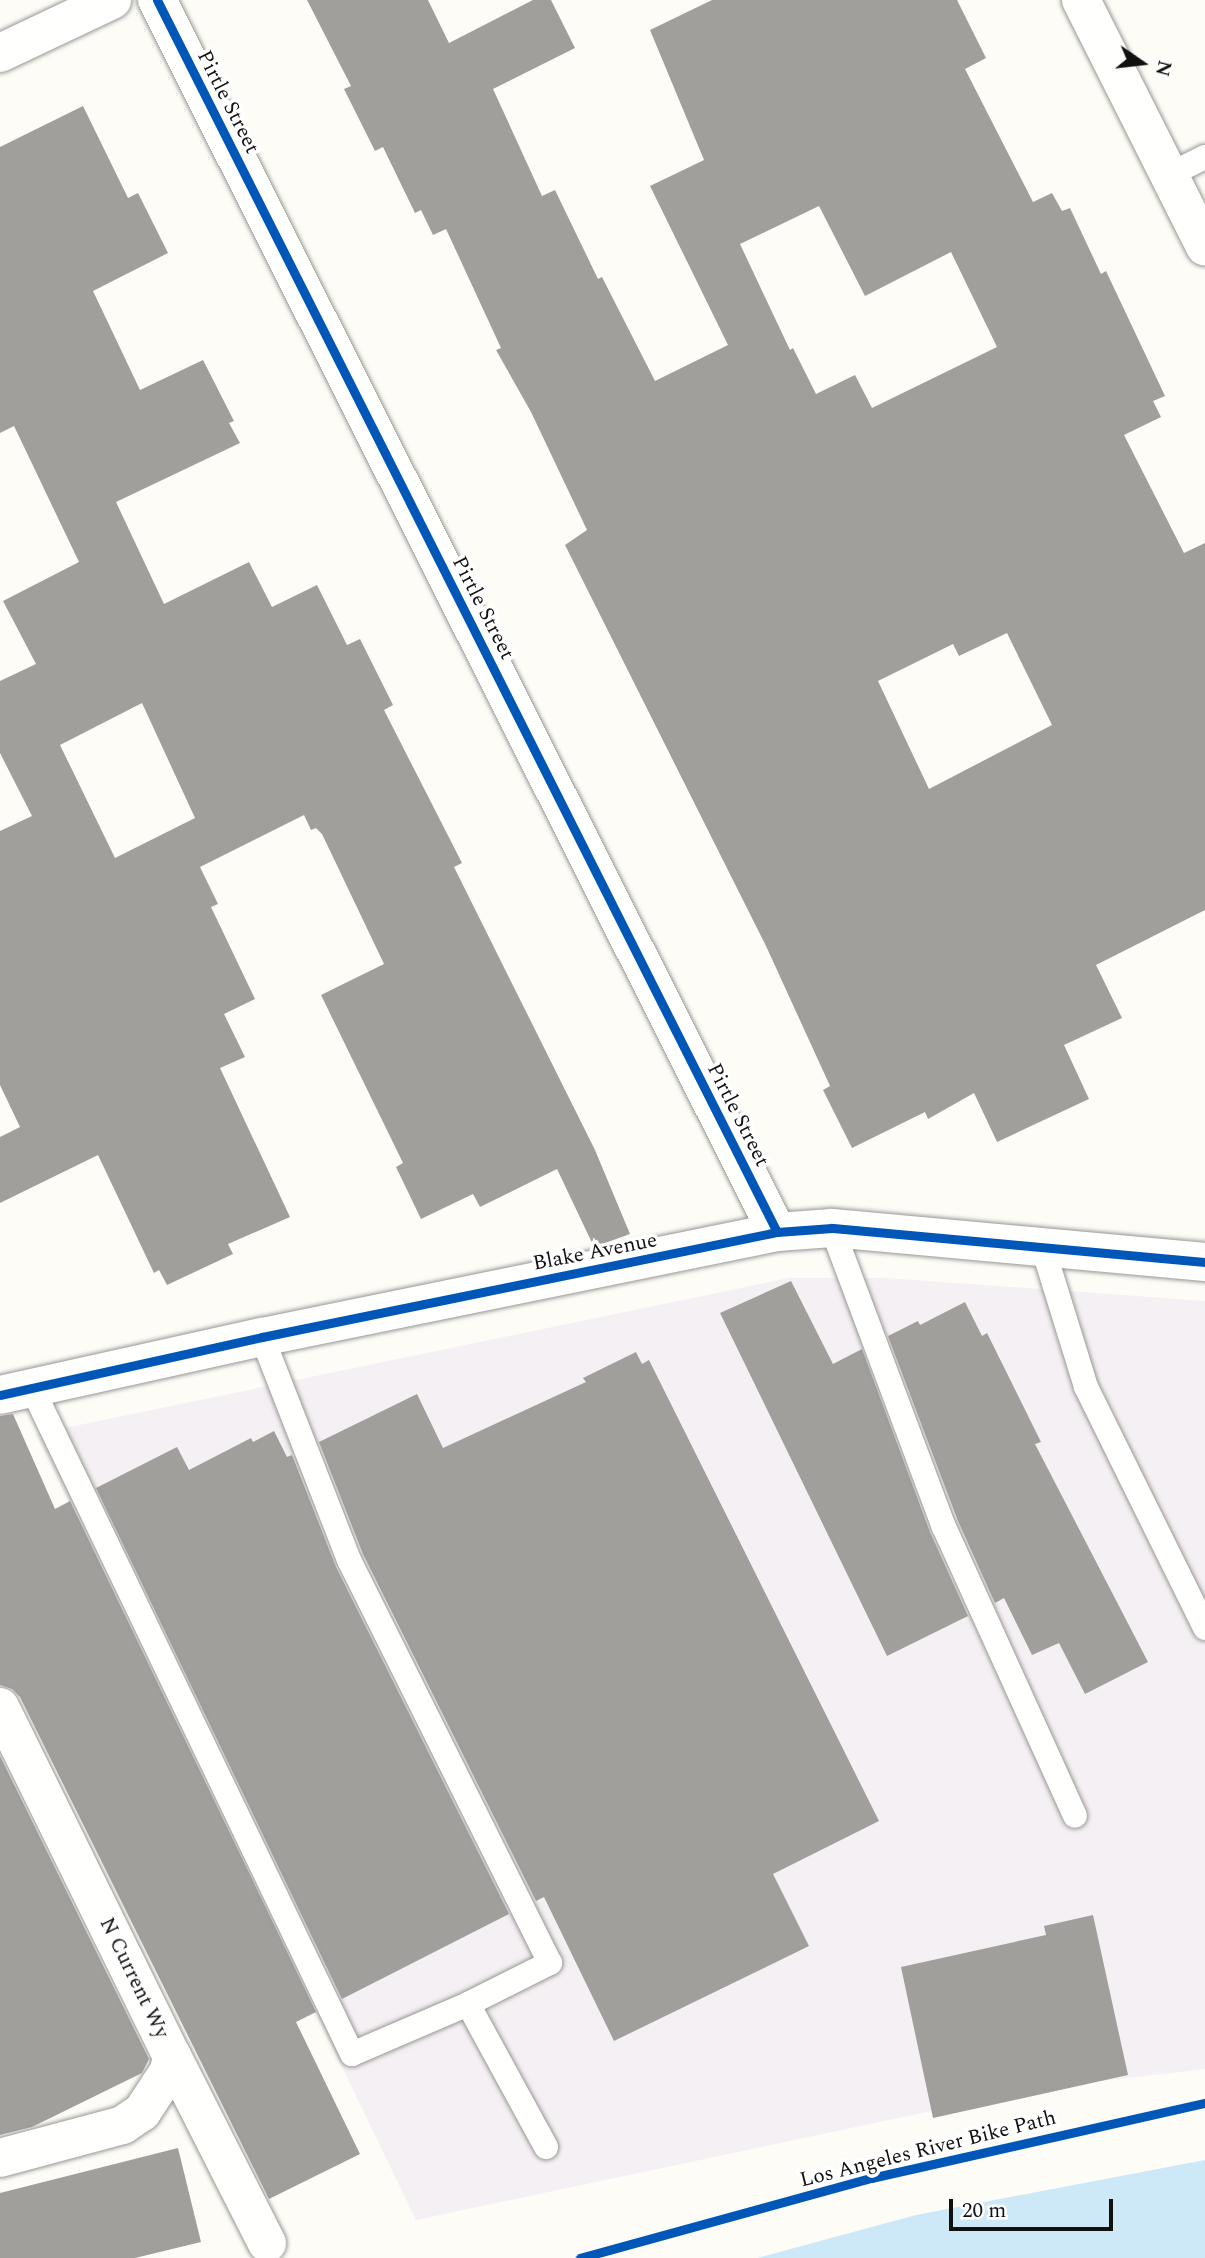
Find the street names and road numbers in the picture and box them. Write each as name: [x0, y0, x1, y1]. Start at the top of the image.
street label: Pirtle Street: [191, 46, 265, 158]
street label: Pirtle Street: [446, 552, 520, 664]
street label: Pirtle Street: [701, 1059, 775, 1171]
street label: Blake Avenue: [531, 1228, 659, 1276]
street label: N Current Wy: [94, 1913, 174, 2043]
street label: Los Angeles River Bike Path: [797, 2105, 1059, 2193]

